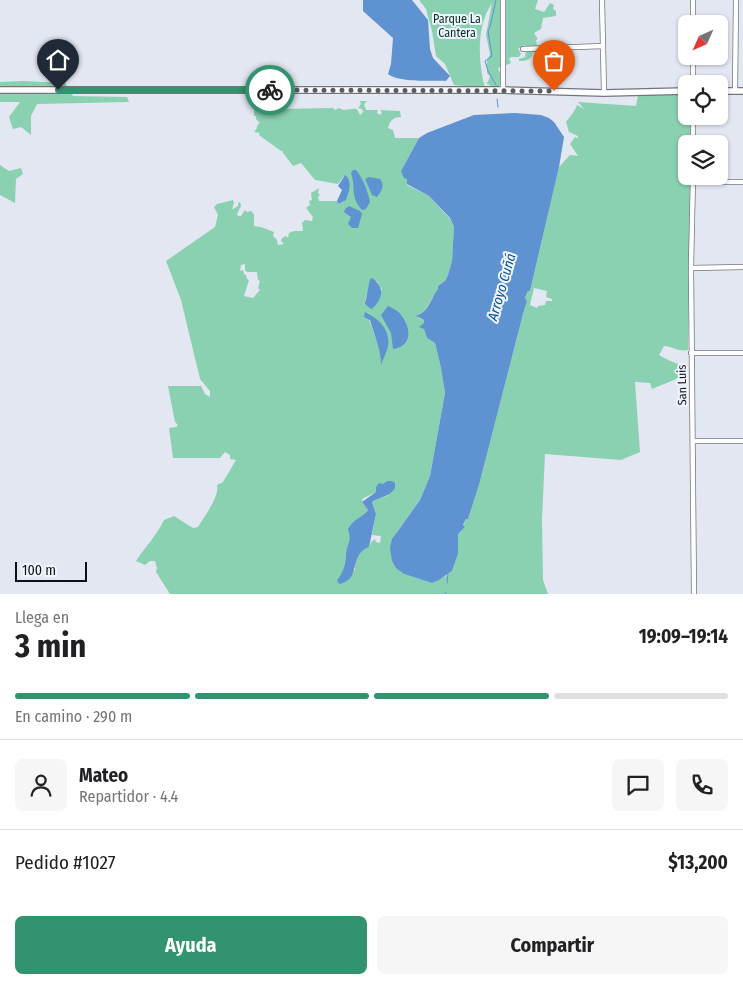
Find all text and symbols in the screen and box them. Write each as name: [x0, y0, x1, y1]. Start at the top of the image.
park label: Parque La Cantera: [433, 12, 481, 40]
north arrow: [678, 15, 728, 65]
map controls: [678, 15, 728, 185]
pin: [37, 39, 79, 90]
pin: [533, 40, 575, 91]
icon: home: [44, 46, 72, 74]
icon: bag: [540, 47, 568, 75]
courier: [245, 65, 295, 115]
button: locate: [678, 75, 728, 125]
icon: bike: [256, 76, 284, 104]
button: layers: [678, 135, 728, 185]
water label: Arroyo Cuñá: [484, 251, 520, 324]
street label: San Luis: [675, 365, 689, 405]
scale bar: [15, 559, 88, 582]
text: 100 m: [22, 562, 56, 579]
text: Llega en: [15, 608, 69, 627]
text: 19:09–19:14: [639, 625, 728, 648]
text: 3 min: [15, 627, 86, 665]
text: En camino · 290 m: [15, 707, 132, 726]
button: person: [15, 759, 67, 811]
button: chat: [612, 759, 664, 811]
button: phone: [676, 759, 728, 811]
text: Mateo: [79, 764, 128, 787]
text: Repartidor · 4.4: [79, 787, 178, 806]
text: Pedido #1027: [15, 851, 115, 874]
text: $13,200: [668, 851, 728, 874]
button: Ayuda: [15, 916, 367, 974]
button: Compartir: [377, 916, 728, 974]

